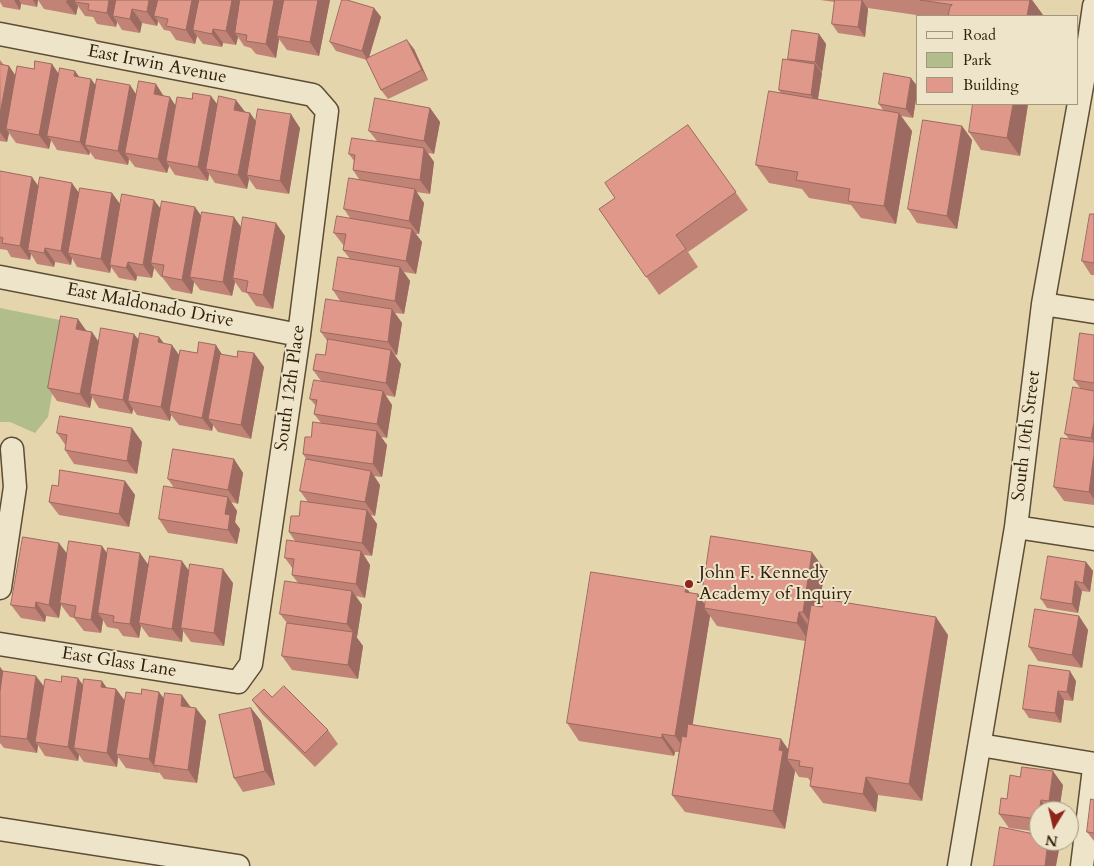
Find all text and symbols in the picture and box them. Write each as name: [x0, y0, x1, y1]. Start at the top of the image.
legend: [916, 15, 1079, 105]
text: Road: [963, 25, 996, 45]
street label: East Irwin Avenue: [86, 41, 228, 89]
text: Park: [963, 50, 992, 70]
text: Building: [963, 75, 1019, 95]
street label: East Maldonado Drive: [65, 279, 235, 333]
street label: South 12th Place: [271, 323, 311, 453]
street label: South 10th Street: [1008, 370, 1046, 502]
place label: John F. Kennedy Academy of Inquiry: [699, 563, 852, 606]
marker: John F. Kennedy Academy of Inquiry: [683, 578, 695, 590]
street label: East Glass Lane: [60, 643, 178, 683]
north arrow: [1029, 801, 1079, 851]
text: N: [1044, 830, 1059, 851]

